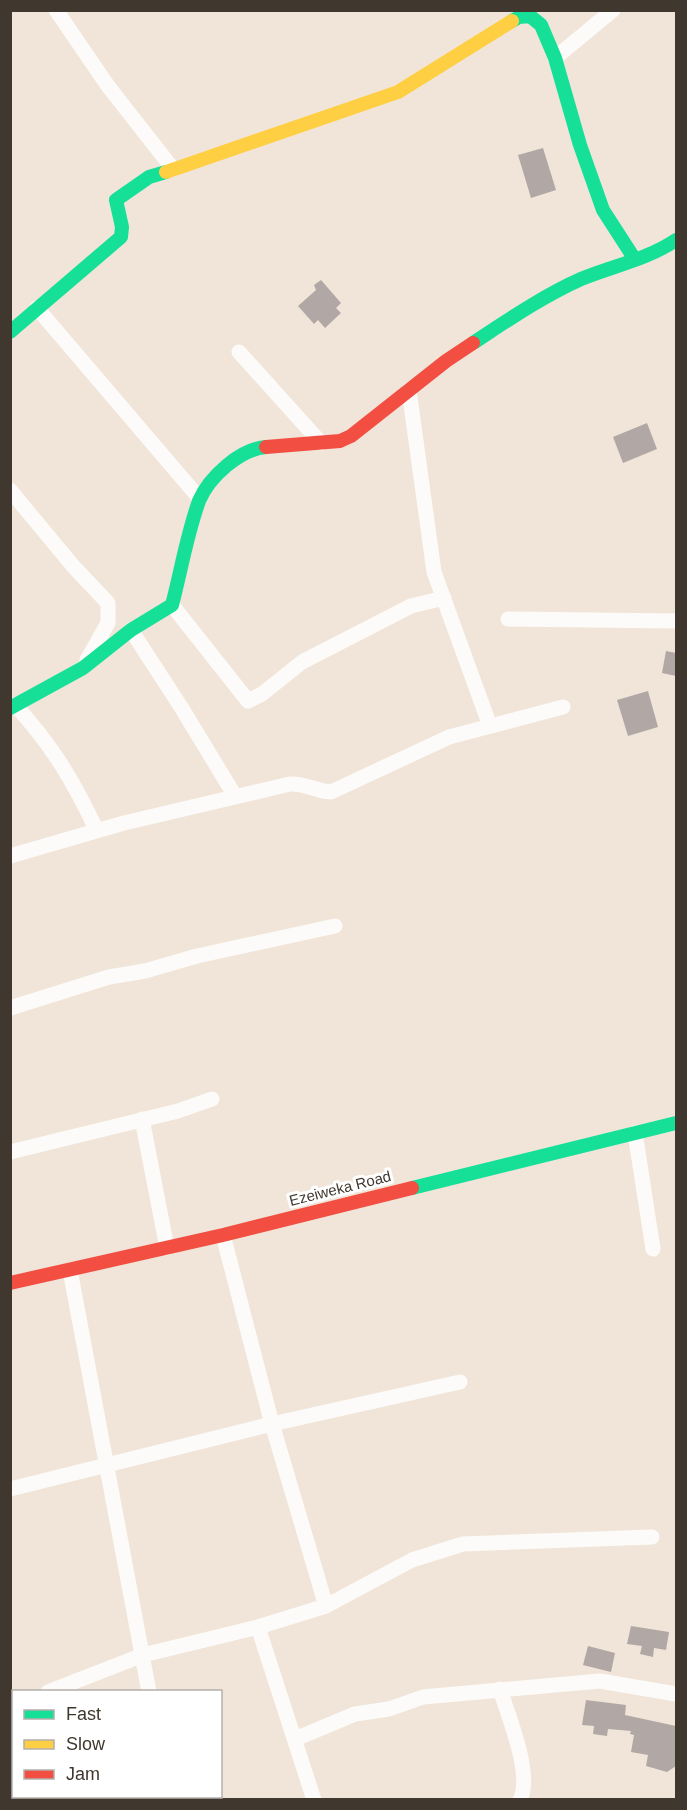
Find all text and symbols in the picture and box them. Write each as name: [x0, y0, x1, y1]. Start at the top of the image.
street label: Ezeiweka Road: [287, 1167, 393, 1209]
legend: [12, 1690, 222, 1798]
text: Fast: [66, 1704, 101, 1724]
text: Slow: [66, 1734, 106, 1754]
text: Jam: [66, 1764, 100, 1784]

